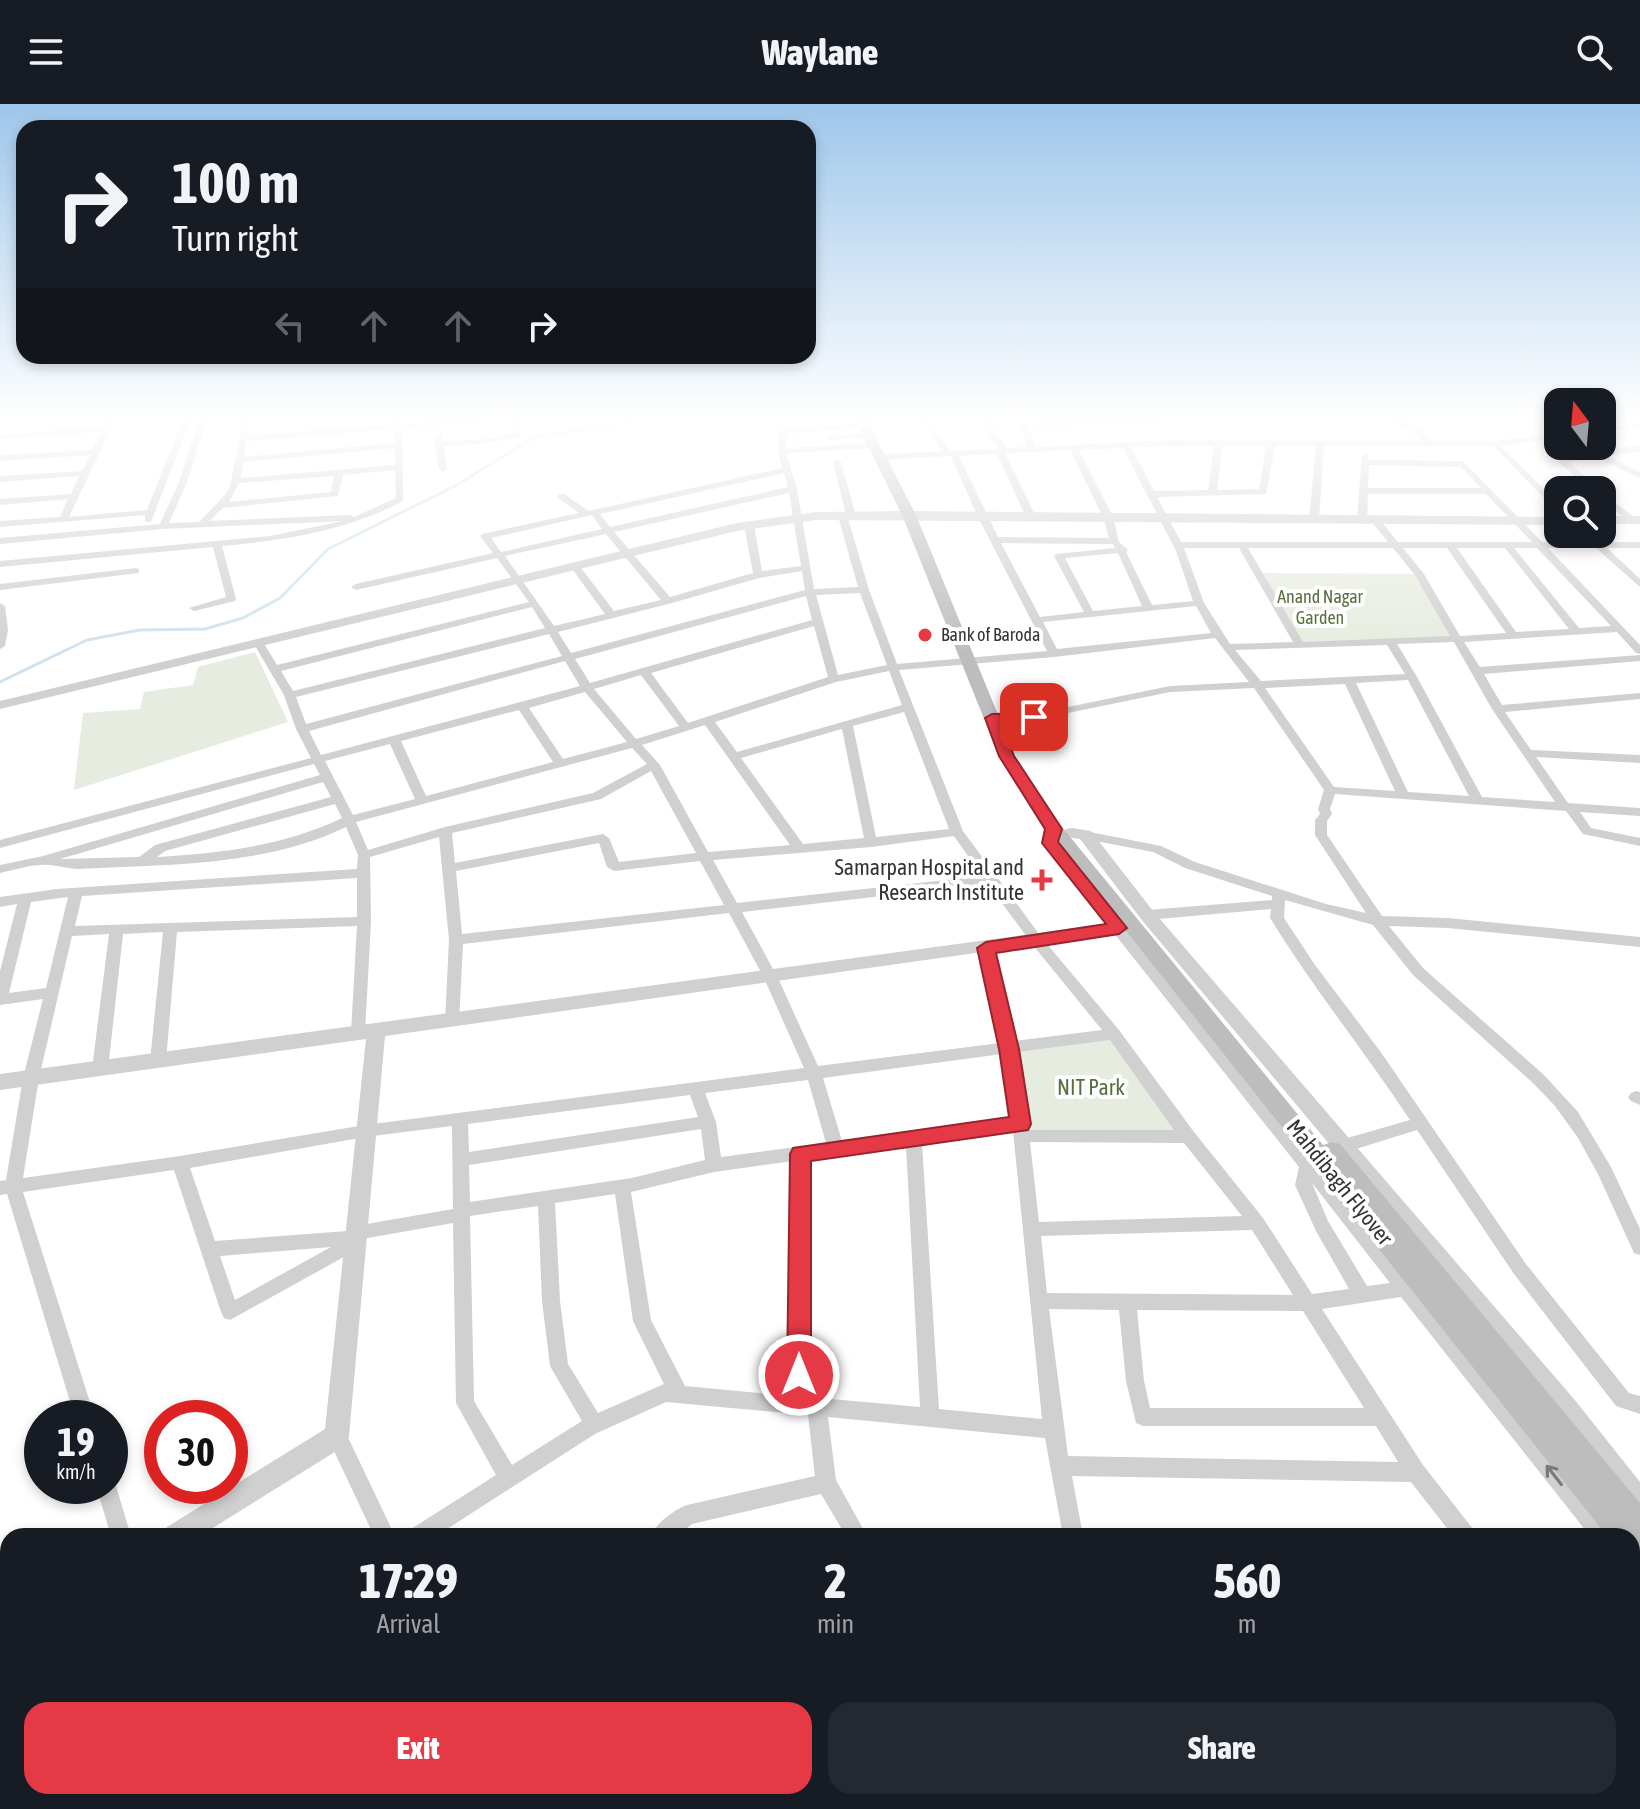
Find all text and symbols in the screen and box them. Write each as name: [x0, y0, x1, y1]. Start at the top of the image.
icon: menu: [24, 30, 68, 74]
icon: search: [1572, 30, 1616, 74]
text: Waylane: [762, 31, 878, 73]
text: 100 m: [172, 151, 299, 215]
icon: right: [40, 152, 144, 256]
text: Turn right: [172, 217, 299, 259]
icon: left: [268, 304, 312, 348]
icon: ahead: [352, 304, 396, 348]
icon: ahead: [436, 304, 480, 348]
icon: right: [520, 304, 564, 348]
north arrow: [1544, 388, 1616, 460]
map controls: [1544, 388, 1616, 548]
button: search: [1544, 476, 1616, 548]
park label: Anand Nagar Garden: [1277, 586, 1364, 628]
place label: Bank of Baroda: [941, 624, 1041, 645]
marker: Bank of Baroda: [916, 626, 934, 644]
pin: [1000, 683, 1068, 751]
icon: arrive: [1012, 695, 1056, 739]
place label: Samarpan Hospital and Research Institute: [835, 854, 1024, 905]
marker: Samarpan Hospital and Research Institute: [1031, 869, 1053, 891]
park label: NIT Park: [1057, 1074, 1125, 1100]
street label: Mahdibagh Flyover: [1282, 1114, 1399, 1250]
position arrow: [757, 1333, 841, 1417]
speed limit sign: 30: [144, 1400, 248, 1504]
text: 19: [57, 1419, 95, 1464]
text: km/h: [56, 1460, 96, 1483]
one-way arrow: [1546, 1465, 1563, 1486]
text: 17:29: [359, 1553, 458, 1608]
text: 2: [824, 1553, 847, 1608]
text: 560: [1213, 1553, 1281, 1608]
text: Arrival: [377, 1609, 440, 1639]
text: min: [817, 1609, 854, 1639]
text: m: [1238, 1609, 1256, 1639]
button: Exit: [24, 1702, 812, 1794]
button: Share: [828, 1702, 1616, 1794]

